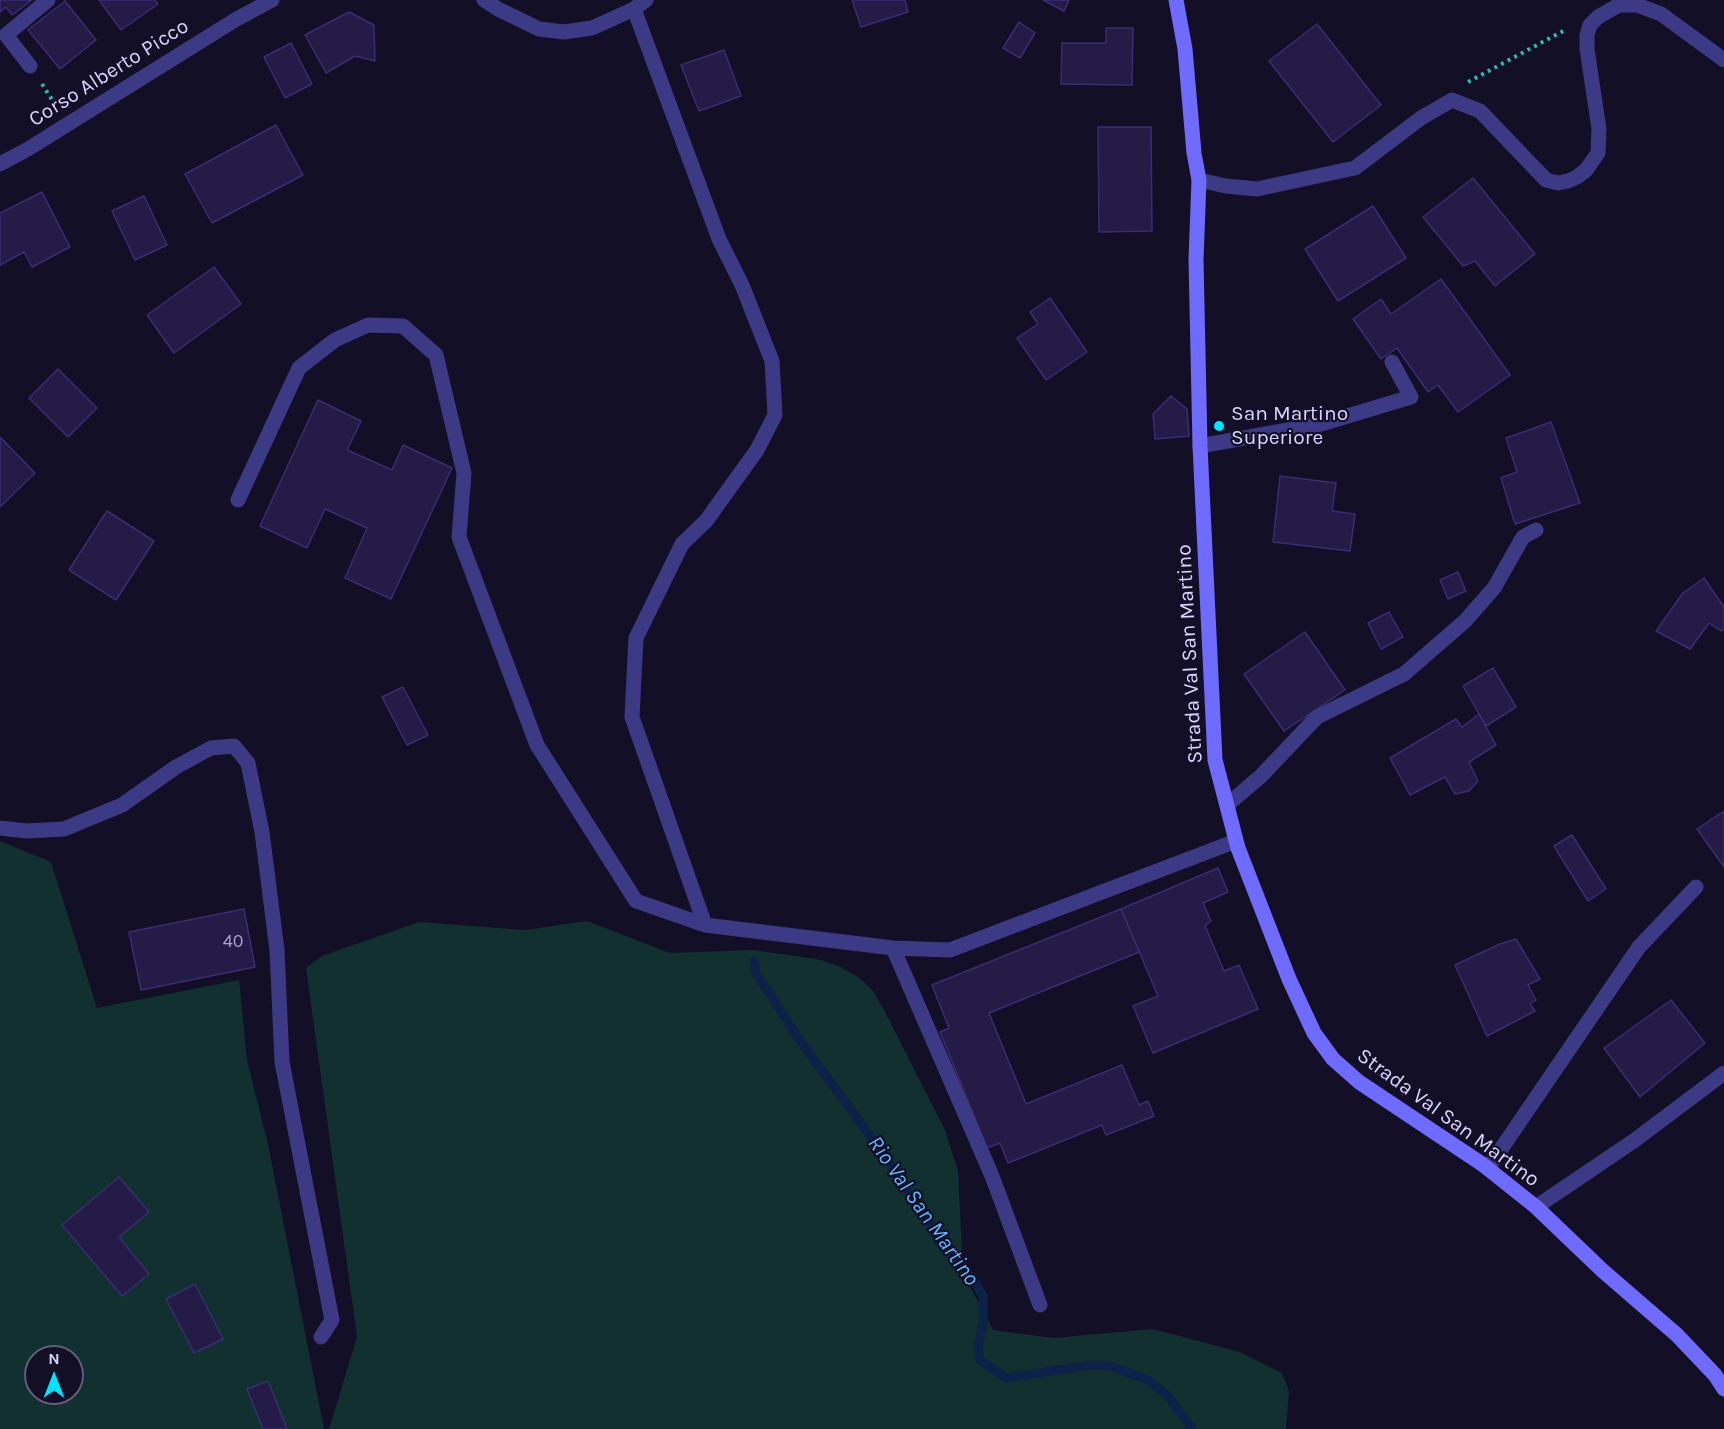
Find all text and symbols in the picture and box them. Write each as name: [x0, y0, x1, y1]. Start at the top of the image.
street label: Corso Alberto Picco: [24, 14, 194, 132]
place label: San Martino Superiore: [1231, 401, 1348, 451]
marker: San Martino Superiore: [1212, 419, 1226, 433]
street label: Strada Val San Martino: [1172, 544, 1208, 764]
house number: 40: [223, 931, 243, 953]
street label: Strada Val San Martino: [1352, 1043, 1544, 1193]
water label: Rio Val San Martino: [862, 1131, 984, 1291]
north arrow: [24, 1345, 84, 1405]
text: N: [48, 1349, 60, 1368]

